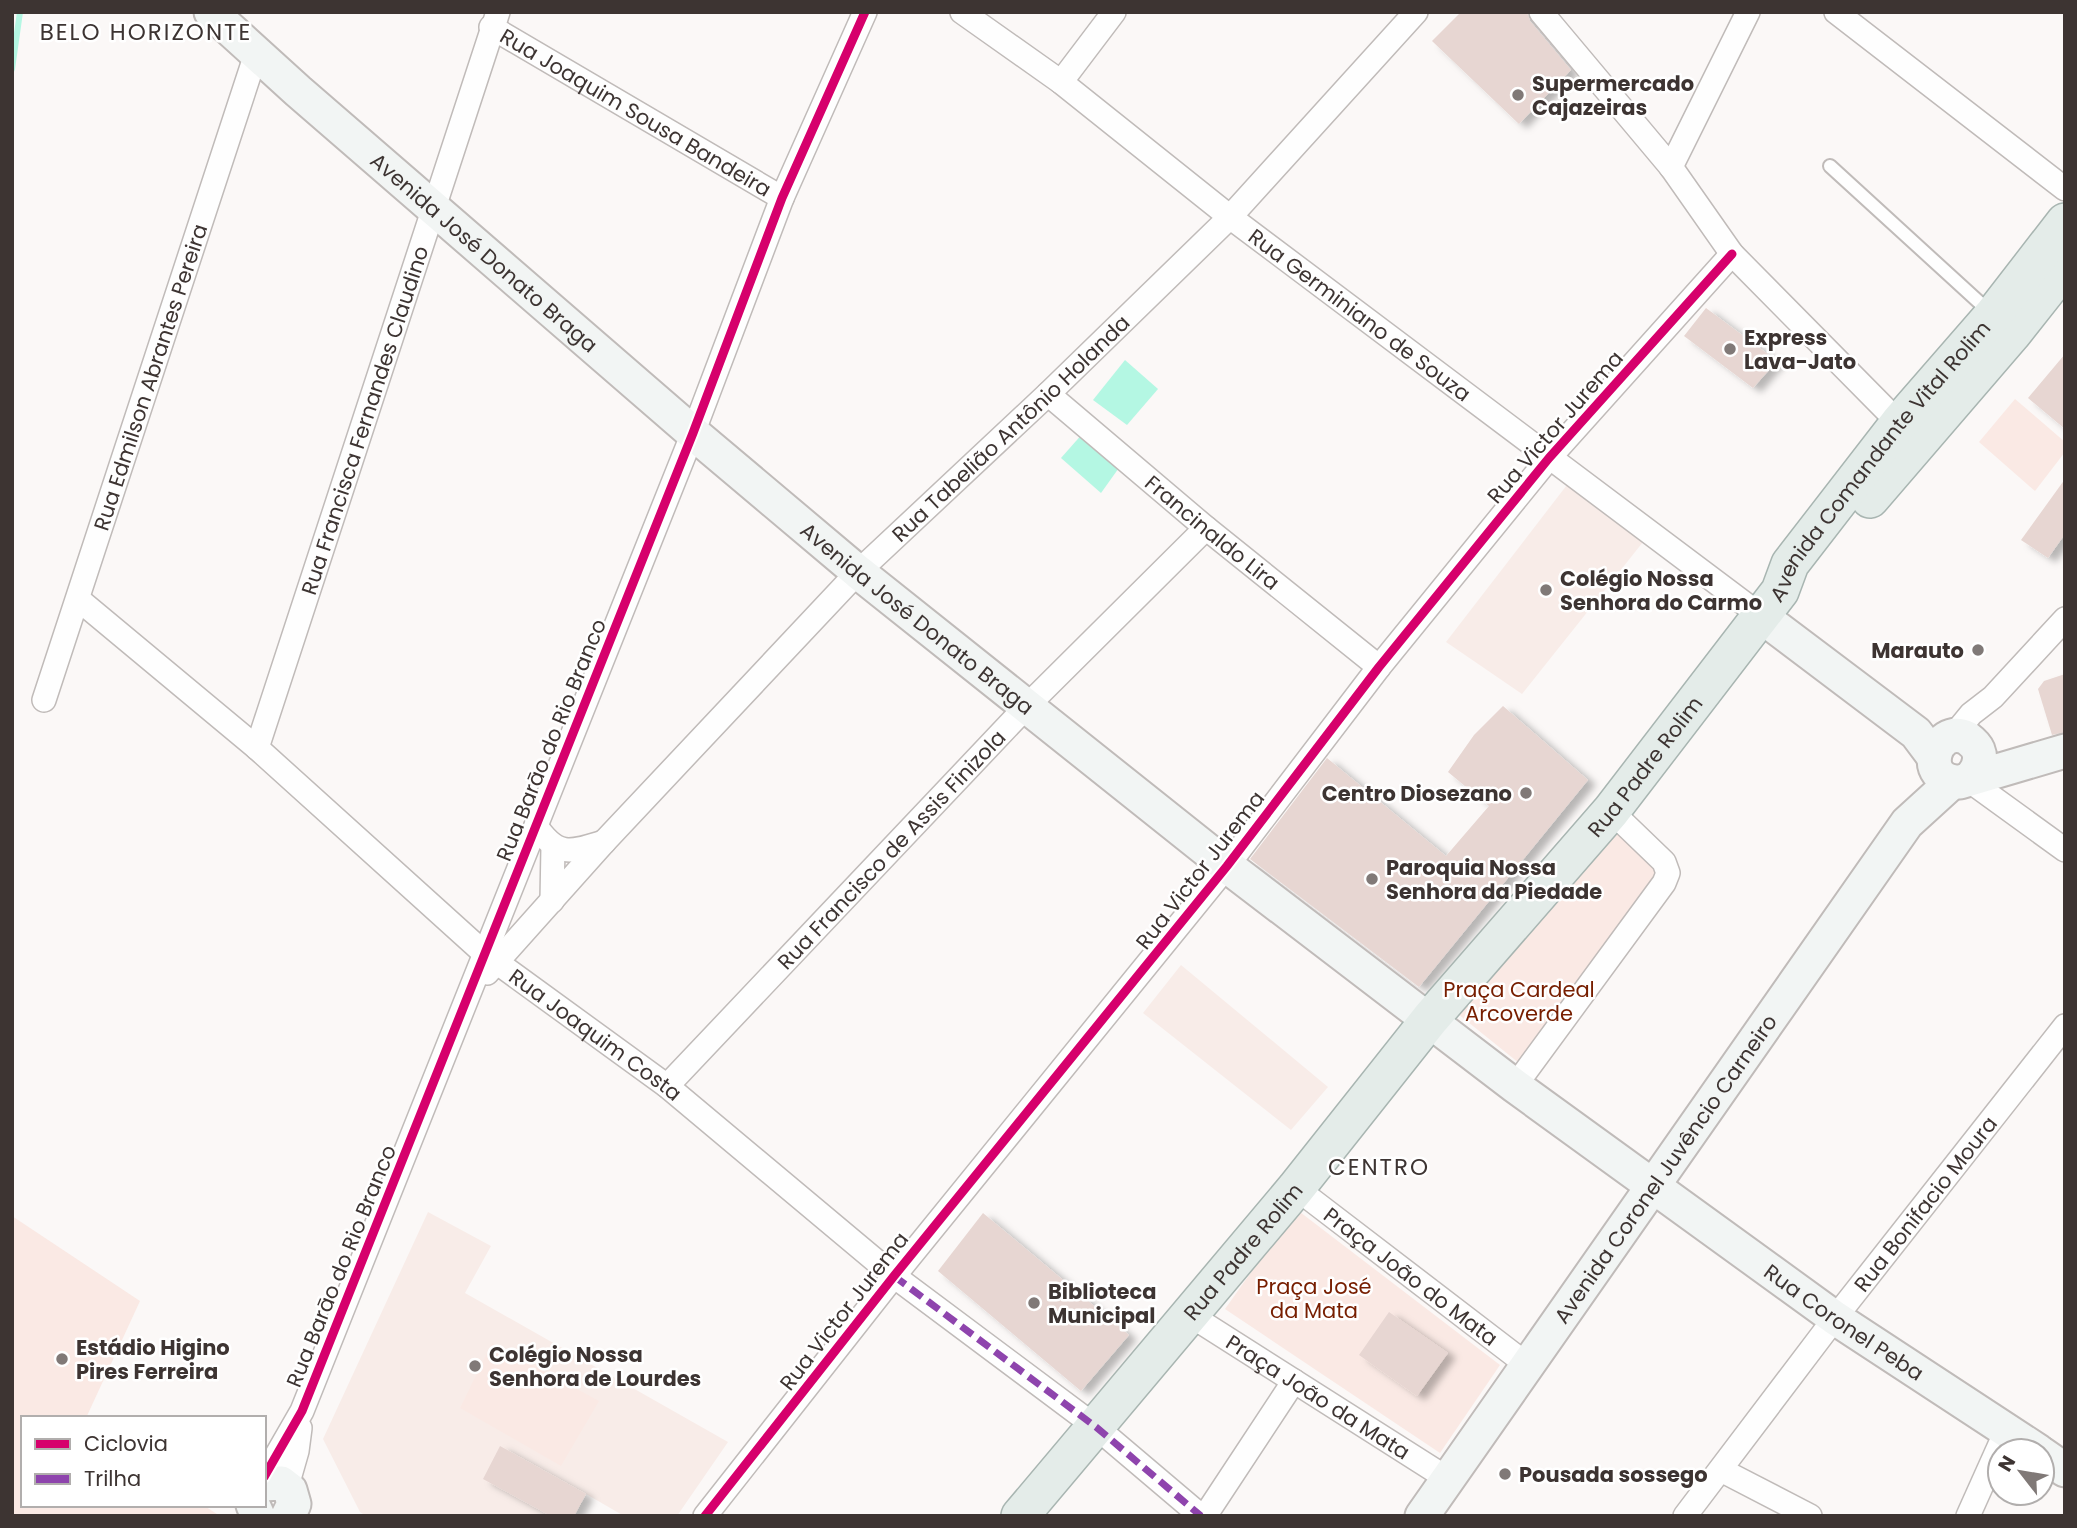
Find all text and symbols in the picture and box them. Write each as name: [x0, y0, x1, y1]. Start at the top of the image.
district label: BELO HORIZONTE: [40, 16, 252, 48]
street label: Rua Joaquim Sousa Bandeira: [495, 21, 777, 203]
place label: Supermercado Cajazeiras: [1532, 69, 1694, 122]
marker: Supermercado Cajazeiras: [1510, 87, 1526, 103]
street label: Avenida José Donato Braga: [365, 146, 604, 359]
street label: Rua Edmilson Abrantes Pereira: [86, 220, 214, 534]
street label: Rua Germiniano de Souza: [1243, 222, 1477, 408]
street label: Rua Francisca Fernandes Claudino: [294, 242, 435, 598]
street label: Rua Tabelião Antônio Holanda: [885, 308, 1136, 548]
street label: Avenida Comandante Vital Rolim: [1762, 314, 1997, 608]
place label: Express Lava-Jato: [1744, 323, 1856, 376]
marker: Express Lava-Jato: [1722, 341, 1738, 357]
street label: Rua Victor Jurema: [1480, 344, 1630, 510]
street label: Francinaldo Lira: [1139, 468, 1286, 596]
street label: Avenida José Donato Braga: [795, 515, 1040, 721]
place label: Colégio Nossa Senhora do Carmo: [1560, 564, 1762, 617]
marker: Colégio Nossa Senhora do Carmo: [1538, 582, 1554, 598]
street label: Rua Barāo do Rio Branco: [489, 615, 613, 865]
place label: Marauto: [1871, 636, 1964, 665]
marker: Marauto: [1970, 642, 1986, 658]
street label: Rua Padre Rolim: [1581, 690, 1709, 843]
street label: Rua Francisco de Assis Finizola: [771, 723, 1012, 976]
place label: Centro Diosezano: [1322, 779, 1512, 808]
street label: Rua Victor Jurema: [1129, 785, 1271, 955]
marker: Centro Diosezano: [1518, 785, 1534, 801]
place label: Paroquia Nossa Senhora da Piedade: [1386, 853, 1602, 906]
marker: Paroquia Nossa Senhora da Piedade: [1364, 871, 1380, 887]
street label: Rua Joaquim Costa: [503, 962, 688, 1107]
park label: Praça Cardeal Arcoverde: [1443, 975, 1595, 1028]
street label: Avenida Coronel Juvêncio Carneiro: [1547, 1008, 1783, 1329]
street label: Rua Bonifacio Moura: [1847, 1110, 2003, 1297]
street label: Rua Barāo do Rio Branco: [279, 1141, 403, 1391]
district label: CENTRO: [1328, 1151, 1430, 1183]
street label: Rua Padre Rolim: [1177, 1176, 1309, 1326]
street label: Praça João do Mata: [1318, 1200, 1504, 1352]
street label: Rua Victor Jurema: [773, 1226, 915, 1396]
street label: Rua Coronel Peba: [1758, 1257, 1930, 1387]
park label: Praça José da Mata: [1256, 1272, 1372, 1325]
place label: Biblioteca Municipal: [1048, 1277, 1157, 1330]
marker: Biblioteca Municipal: [1026, 1295, 1042, 1311]
street label: Praça João da Mata: [1221, 1327, 1416, 1466]
place label: Estádio Higino Pires Ferreira: [76, 1333, 230, 1386]
place label: Colégio Nossa Senhora de Lourdes: [489, 1340, 701, 1393]
marker: Estádio Higino Pires Ferreira: [54, 1351, 70, 1367]
marker: Colégio Nossa Senhora de Lourdes: [467, 1358, 483, 1374]
legend: [21, 1416, 266, 1507]
text: Ciclovia: [84, 1429, 168, 1458]
north arrow: [1986, 1437, 2056, 1507]
text: N: [1992, 1450, 2022, 1477]
place label: Pousada sossego: [1519, 1460, 1708, 1489]
text: Trilha: [84, 1464, 141, 1493]
marker: Pousada sossego: [1497, 1466, 1513, 1482]

